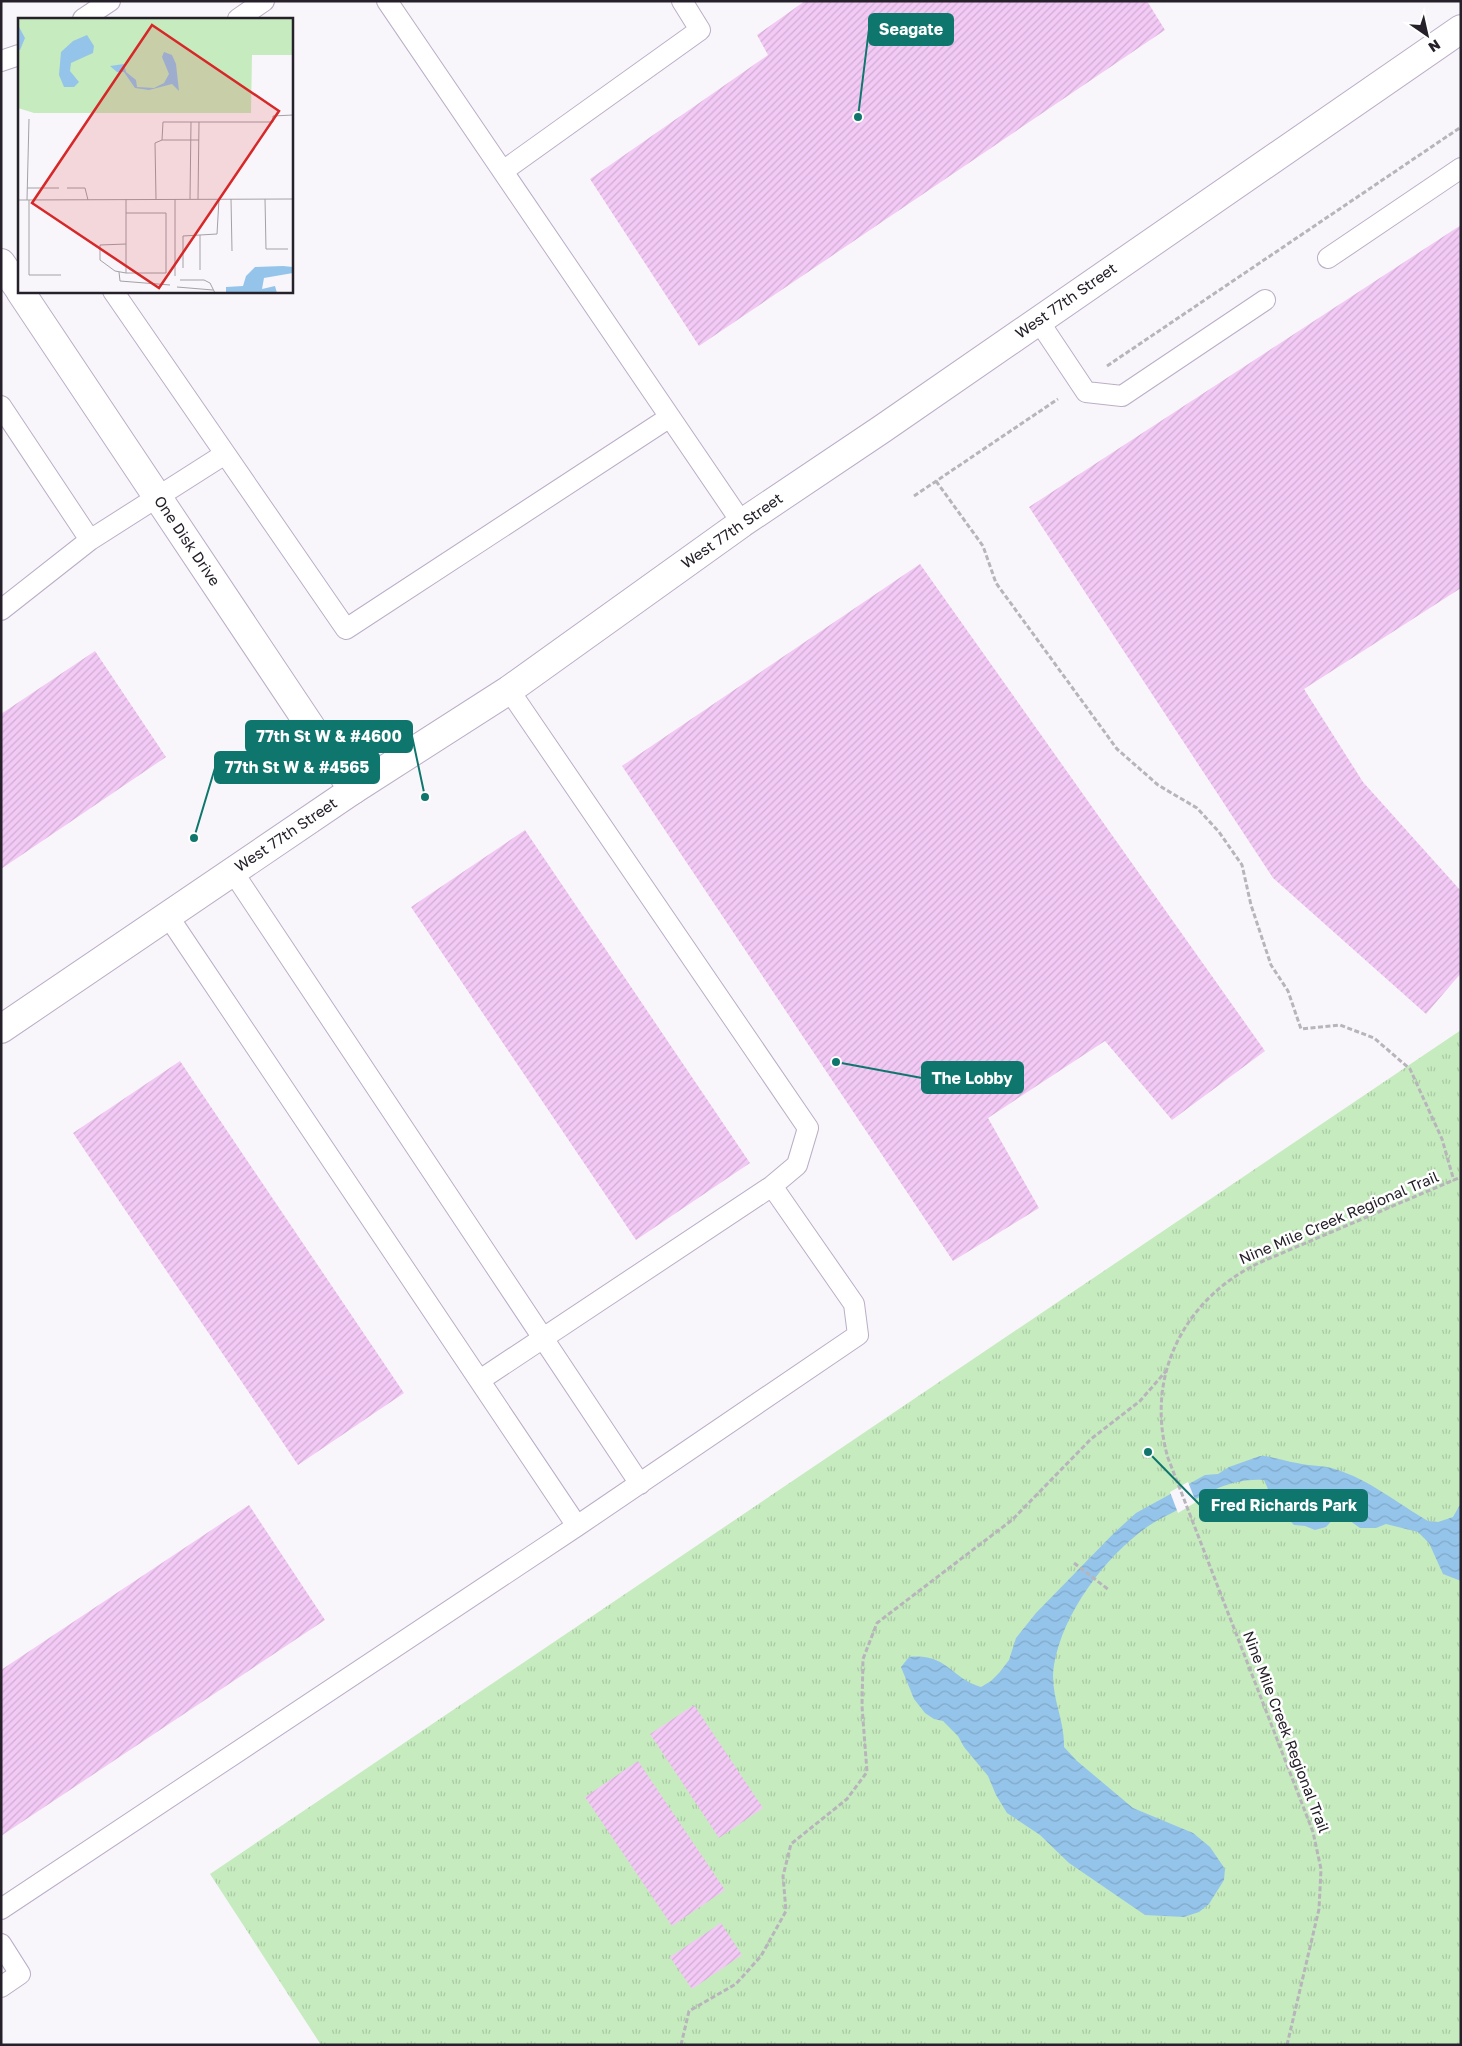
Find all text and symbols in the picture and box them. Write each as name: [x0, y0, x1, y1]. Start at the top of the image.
north arrow: [1402, 10, 1452, 60]
callout: Seagate: [869, 14, 953, 45]
inset map: [18, 18, 292, 292]
text: Seagate: [879, 19, 943, 39]
text: N: [1425, 36, 1444, 56]
street label: West 77th Street: [1011, 259, 1120, 342]
street label: West 77th Street: [677, 489, 786, 572]
street label: One Disk Drive: [151, 492, 225, 589]
callout: 77th St W & #4600: [246, 721, 412, 752]
text: 77th St W & #4600: [256, 726, 402, 746]
callout: 77th St W & #4565: [215, 752, 379, 783]
text: 77th St W & #4565: [225, 757, 369, 777]
street label: West 77th Street: [231, 793, 340, 875]
callout: The Lobby: [922, 1062, 1023, 1093]
text: The Lobby: [931, 1068, 1013, 1088]
street label: Nine Mile Creek Regional Trail: [1236, 1167, 1441, 1267]
callout: Fred Richards Park: [1200, 1490, 1367, 1521]
text: Fred Richards Park: [1211, 1495, 1358, 1515]
street label: Nine Mile Creek Regional Trail: [1240, 1628, 1334, 1835]

